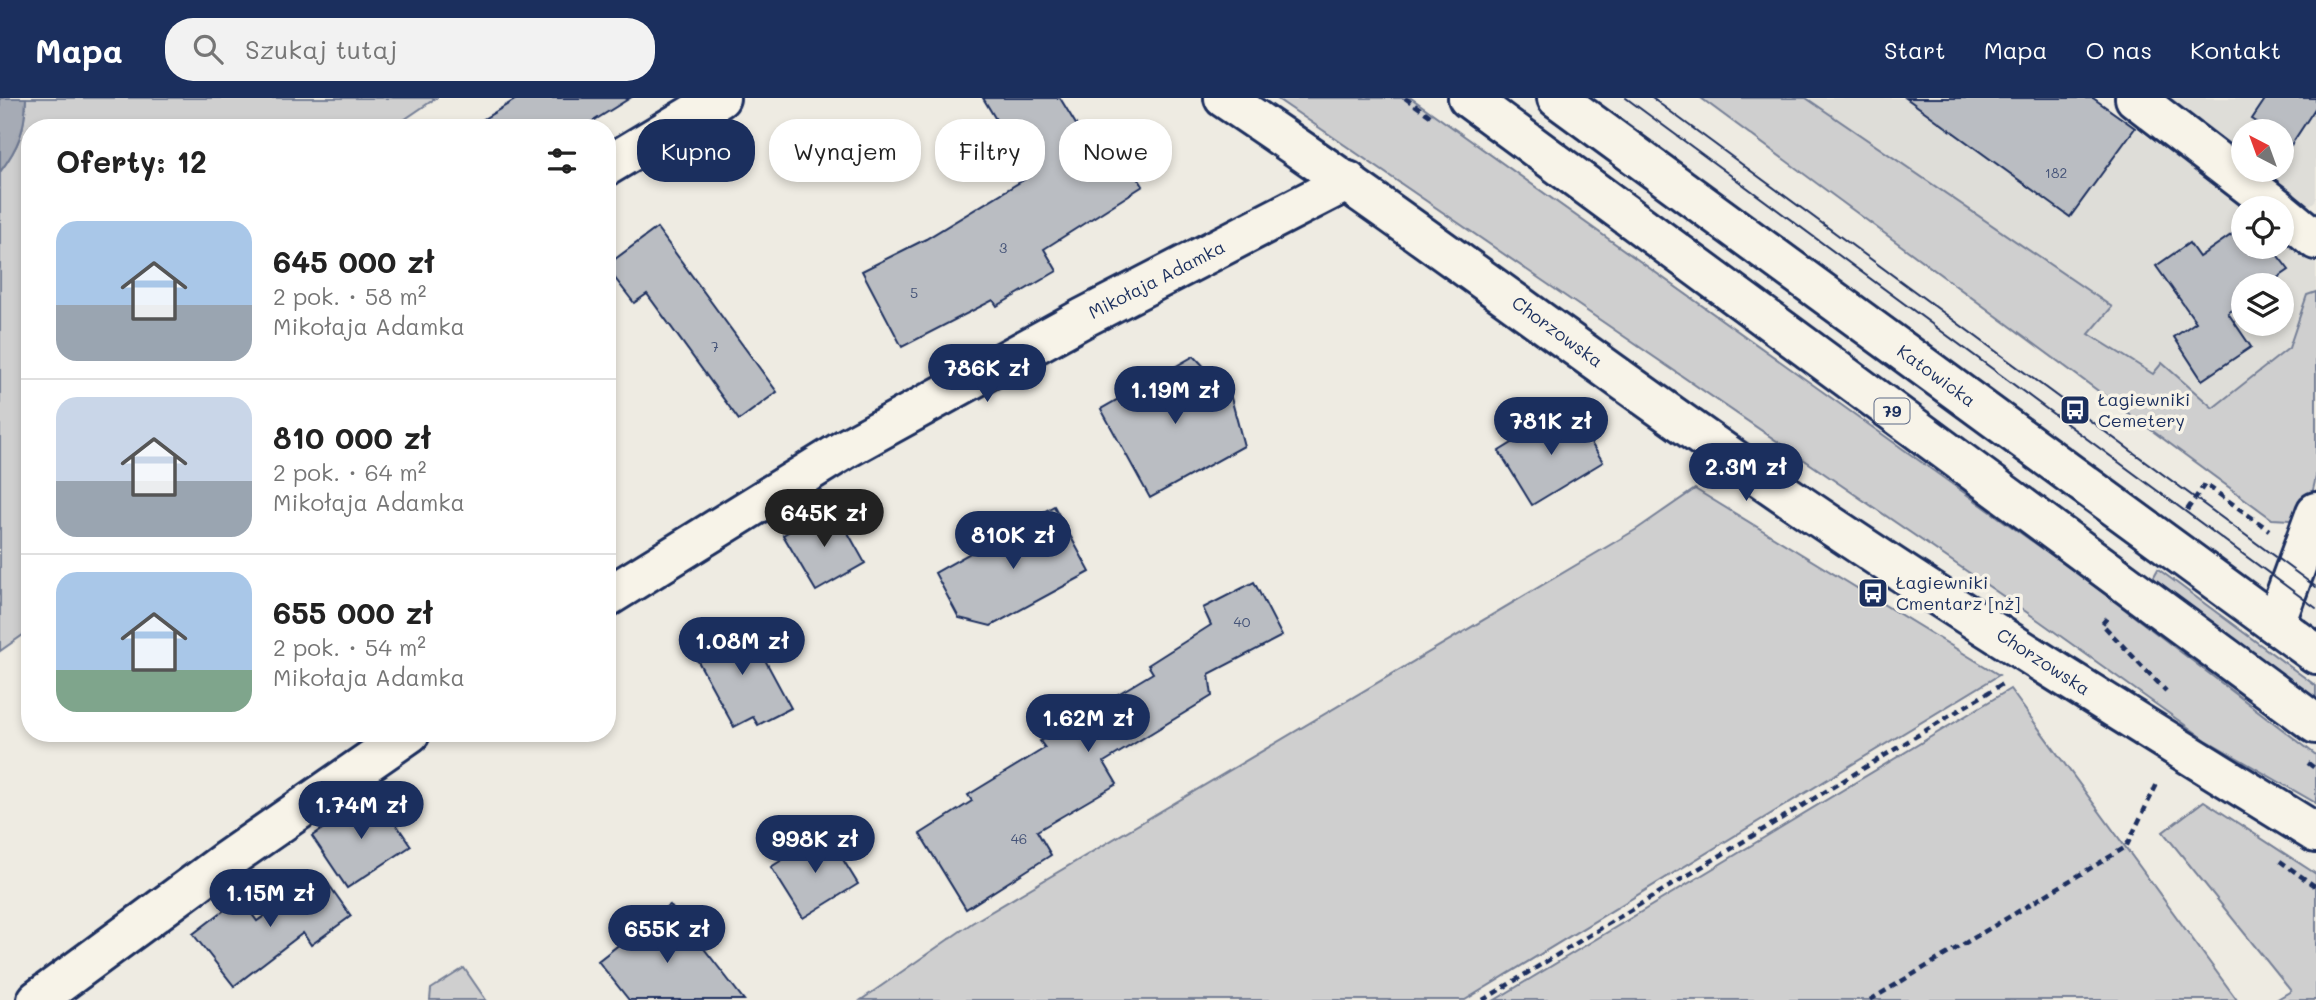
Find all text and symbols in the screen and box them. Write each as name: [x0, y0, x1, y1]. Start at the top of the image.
search box: [165, 18, 655, 81]
text: Mapa: [35, 28, 123, 71]
icon: search: [189, 30, 227, 68]
text: Szukaj tutaj: [245, 32, 397, 66]
text: Start: [1884, 34, 1946, 65]
text: Mapa: [1984, 34, 2047, 65]
text: O nas: [2085, 34, 2152, 65]
text: Kontakt: [2190, 34, 2281, 65]
chip: Kupno: [637, 119, 755, 182]
chip: Wynajem: [769, 119, 921, 182]
chip: Filtry: [935, 119, 1045, 182]
chip: Nowe: [1059, 119, 1172, 182]
north arrow: [2231, 119, 2294, 182]
map controls: [2231, 119, 2294, 336]
text: Oferty: 12: [56, 141, 207, 181]
icon: filters: [543, 142, 581, 180]
house number: 182: [2045, 163, 2067, 182]
button: locate: [2231, 196, 2294, 259]
street label: Mikołaja Adamka: [1084, 234, 1229, 324]
house number: 3: [999, 238, 1007, 257]
text: 645 000 zł: [273, 241, 435, 281]
icon: home: [112, 249, 196, 333]
button: layers: [2231, 273, 2294, 336]
text: 2 pok. · 58 m²: [273, 281, 426, 311]
house number: 5: [910, 283, 918, 302]
street label: Chorzowska: [1507, 290, 1608, 372]
text: Mikołaja Adamka: [273, 311, 465, 341]
house number: 7: [711, 337, 719, 356]
street label: Katowicka: [1892, 339, 1981, 412]
pin: 786K zł: [922, 344, 1052, 404]
text: 786K zł: [944, 352, 1030, 382]
pin: 1.19M zł: [1103, 366, 1247, 426]
text: 1.19M zł: [1130, 374, 1220, 404]
place label: Łagiewniki Cemetery: [2098, 387, 2190, 432]
bus stop icon: Łagiewniki Cemetery: [2058, 393, 2092, 427]
pin: 781K zł: [1486, 398, 1616, 457]
road number: 79: [1874, 398, 1910, 424]
text: 781K zł: [1510, 405, 1592, 435]
text: 810 000 zł: [273, 417, 431, 457]
icon: home: [112, 425, 196, 509]
pin: 2.3M zł: [1681, 444, 1811, 503]
text: 2.3M zł: [1705, 451, 1787, 481]
text: 2 pok. · 64 m²: [273, 457, 427, 487]
text: Mikołaja Adamka: [273, 487, 465, 517]
pin: 645K zł: [759, 490, 889, 549]
text: 645K zł: [781, 497, 867, 527]
pin: 810K zł: [948, 512, 1078, 571]
text: 810K zł: [971, 519, 1055, 549]
place label: Łagiewniki Cmentarz [nż]: [1896, 570, 2020, 615]
bus stop icon: Łagiewniki Cmentarz [nż]: [1856, 576, 1890, 610]
text: 655 000 zł: [273, 592, 433, 632]
icon: home: [112, 600, 196, 684]
house number: 40: [1234, 612, 1251, 631]
pin: 1.08M zł: [670, 618, 814, 677]
street label: Chorzowska: [1992, 622, 2095, 700]
text: 1.08M zł: [695, 625, 789, 655]
text: 2 pok. · 54 m²: [273, 632, 426, 662]
text: Mikołaja Adamka: [273, 662, 465, 692]
pin: 1.62M zł: [1016, 694, 1160, 754]
text: 1.62M zł: [1042, 702, 1134, 732]
pin: 1.74M zł: [289, 782, 433, 841]
text: 1.74M zł: [315, 789, 407, 819]
pin: 998K zł: [750, 816, 880, 875]
text: 998K zł: [772, 823, 858, 853]
house number: 46: [1011, 829, 1027, 848]
pin: 1.15M zł: [198, 870, 342, 929]
text: 1.15M zł: [225, 877, 315, 907]
pin: 655K zł: [602, 906, 732, 965]
text: 655K zł: [624, 913, 710, 943]

